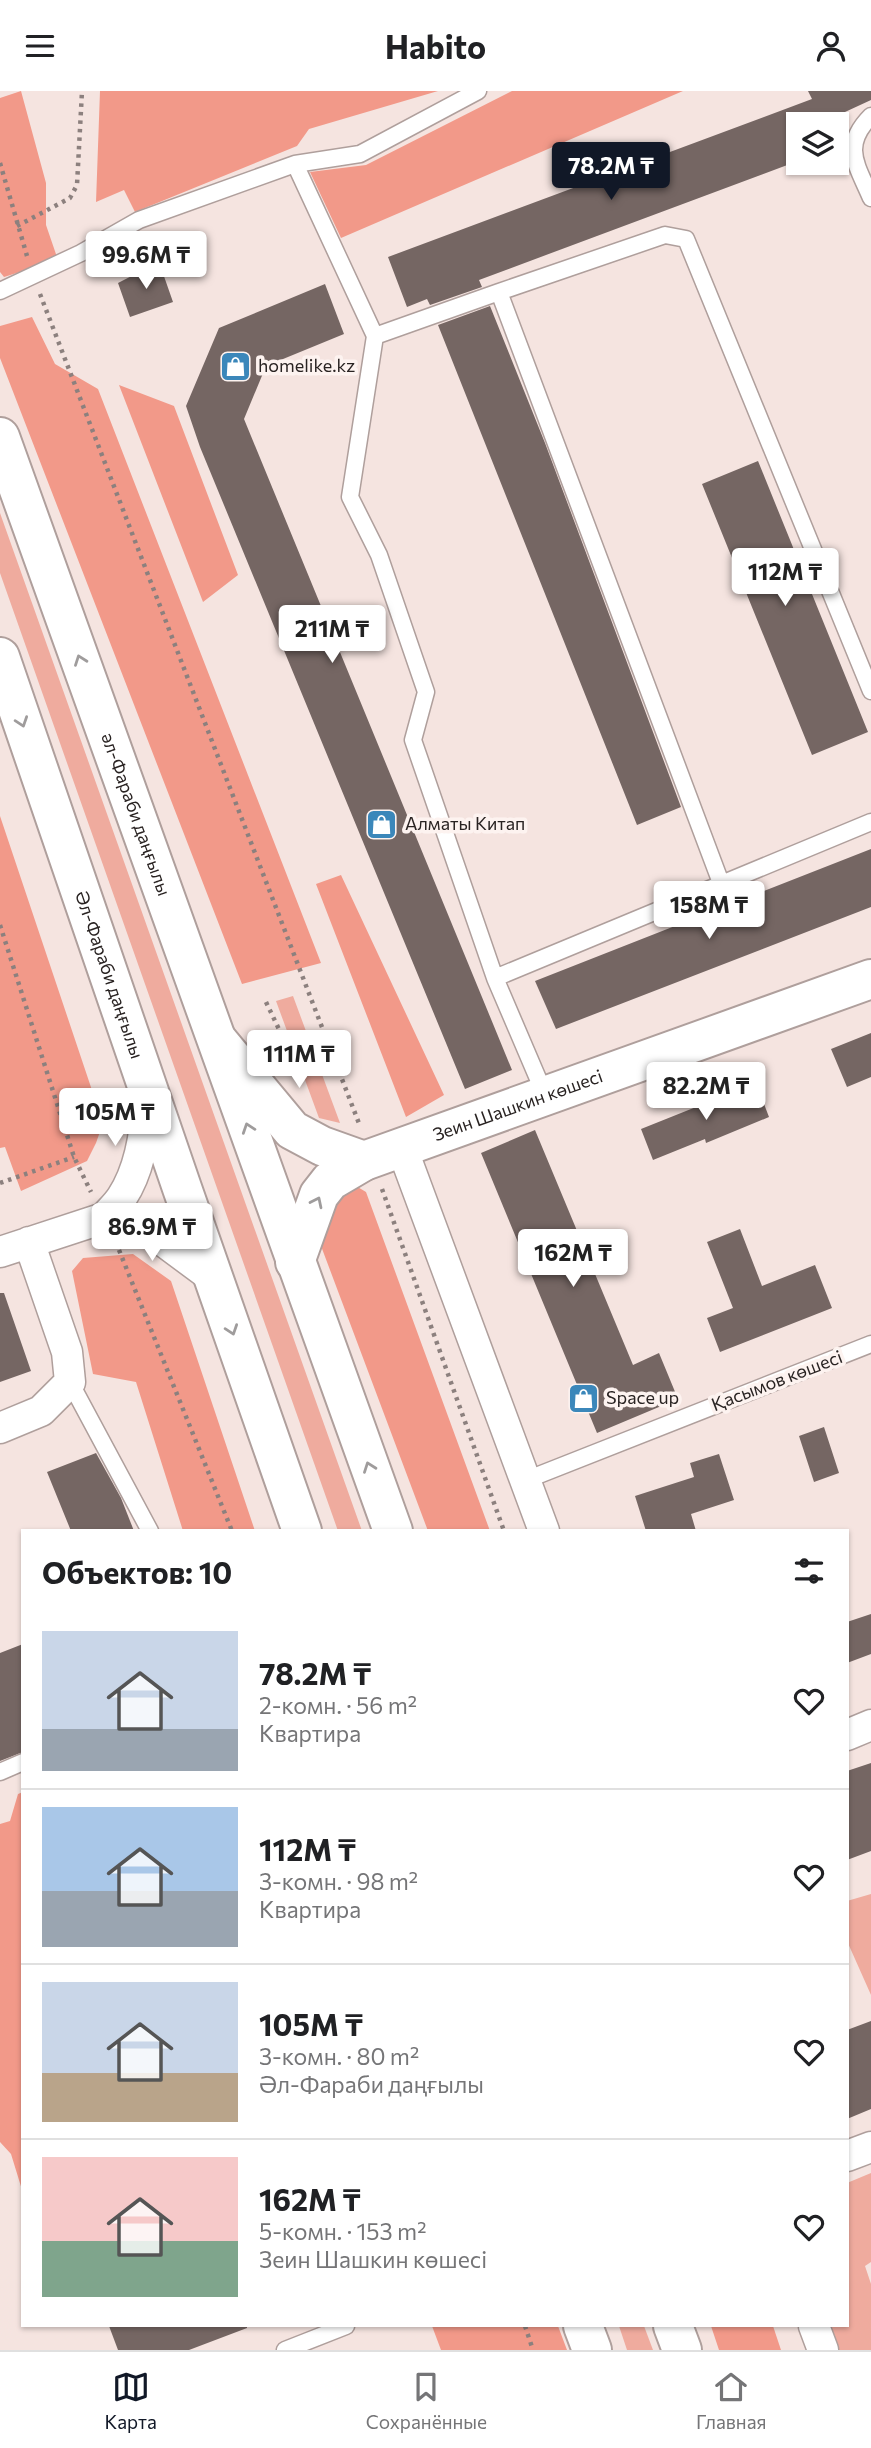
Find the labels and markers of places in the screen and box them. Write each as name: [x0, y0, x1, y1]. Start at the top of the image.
pin: 78.2M ₸: [546, 143, 676, 202]
pin: 99.6M ₸: [81, 231, 211, 291]
shop icon: homelike.kz: [218, 349, 252, 383]
place label: homelike.kz: [258, 354, 355, 376]
pin: 112M ₸: [728, 549, 842, 608]
pin: 211M ₸: [275, 605, 389, 665]
shop icon: Алматы Китап: [365, 807, 399, 841]
place label: Алматы Китап: [405, 812, 525, 834]
pin: 158M ₸: [652, 881, 766, 941]
pin: 111M ₸: [242, 1031, 356, 1090]
pin: 82.2M ₸: [641, 1063, 771, 1122]
pin: 105M ₸: [58, 1089, 172, 1148]
pin: 86.9M ₸: [87, 1203, 217, 1263]
pin: 162M ₸: [516, 1229, 630, 1289]
shop icon: Space up: [566, 1381, 600, 1415]
place label: Space up: [606, 1386, 679, 1408]

